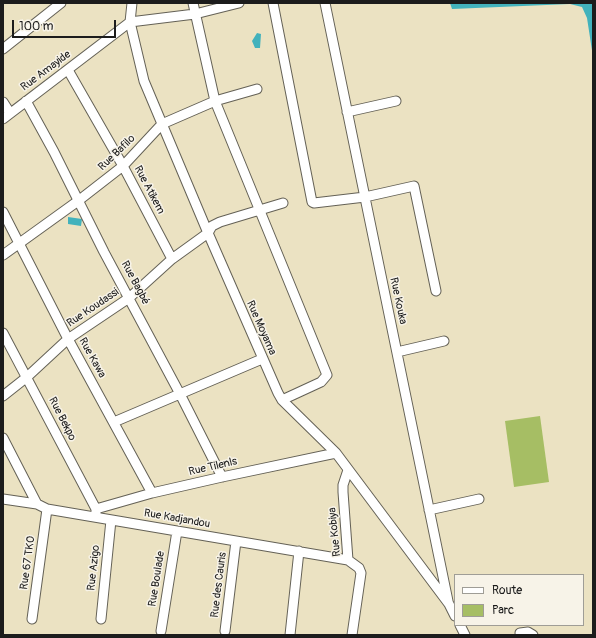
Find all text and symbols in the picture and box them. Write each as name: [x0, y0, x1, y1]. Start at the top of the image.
scale bar: [14, 12, 118, 38]
text: 100 m: [19, 19, 53, 34]
street label: Rue Amayide: [18, 48, 74, 94]
street label: Rue Bafilo: [96, 132, 138, 174]
street label: Rue Atikem: [131, 164, 167, 216]
street label: Rue Bagbé: [118, 259, 152, 307]
street label: Rue Kouka: [387, 276, 409, 326]
street label: Rue Koudassi: [64, 286, 122, 330]
street label: Rue Moyama: [243, 299, 279, 357]
street label: Rue Kawa: [76, 336, 108, 380]
street label: Rue Bekpo: [45, 395, 79, 443]
street label: Rue Tilenls: [187, 455, 239, 479]
street label: Rue Kadjandou: [143, 507, 211, 531]
street label: Rue Kobiya: [326, 507, 344, 557]
street label: Rue 67 TKO: [18, 535, 38, 591]
street label: Rue Azigo: [85, 545, 103, 591]
street label: Rue Boulade: [146, 550, 168, 608]
street label: Rue des Cauris: [208, 551, 230, 619]
legend: [454, 574, 584, 626]
text: Route: [492, 583, 522, 598]
text: Parc: [492, 603, 514, 618]

